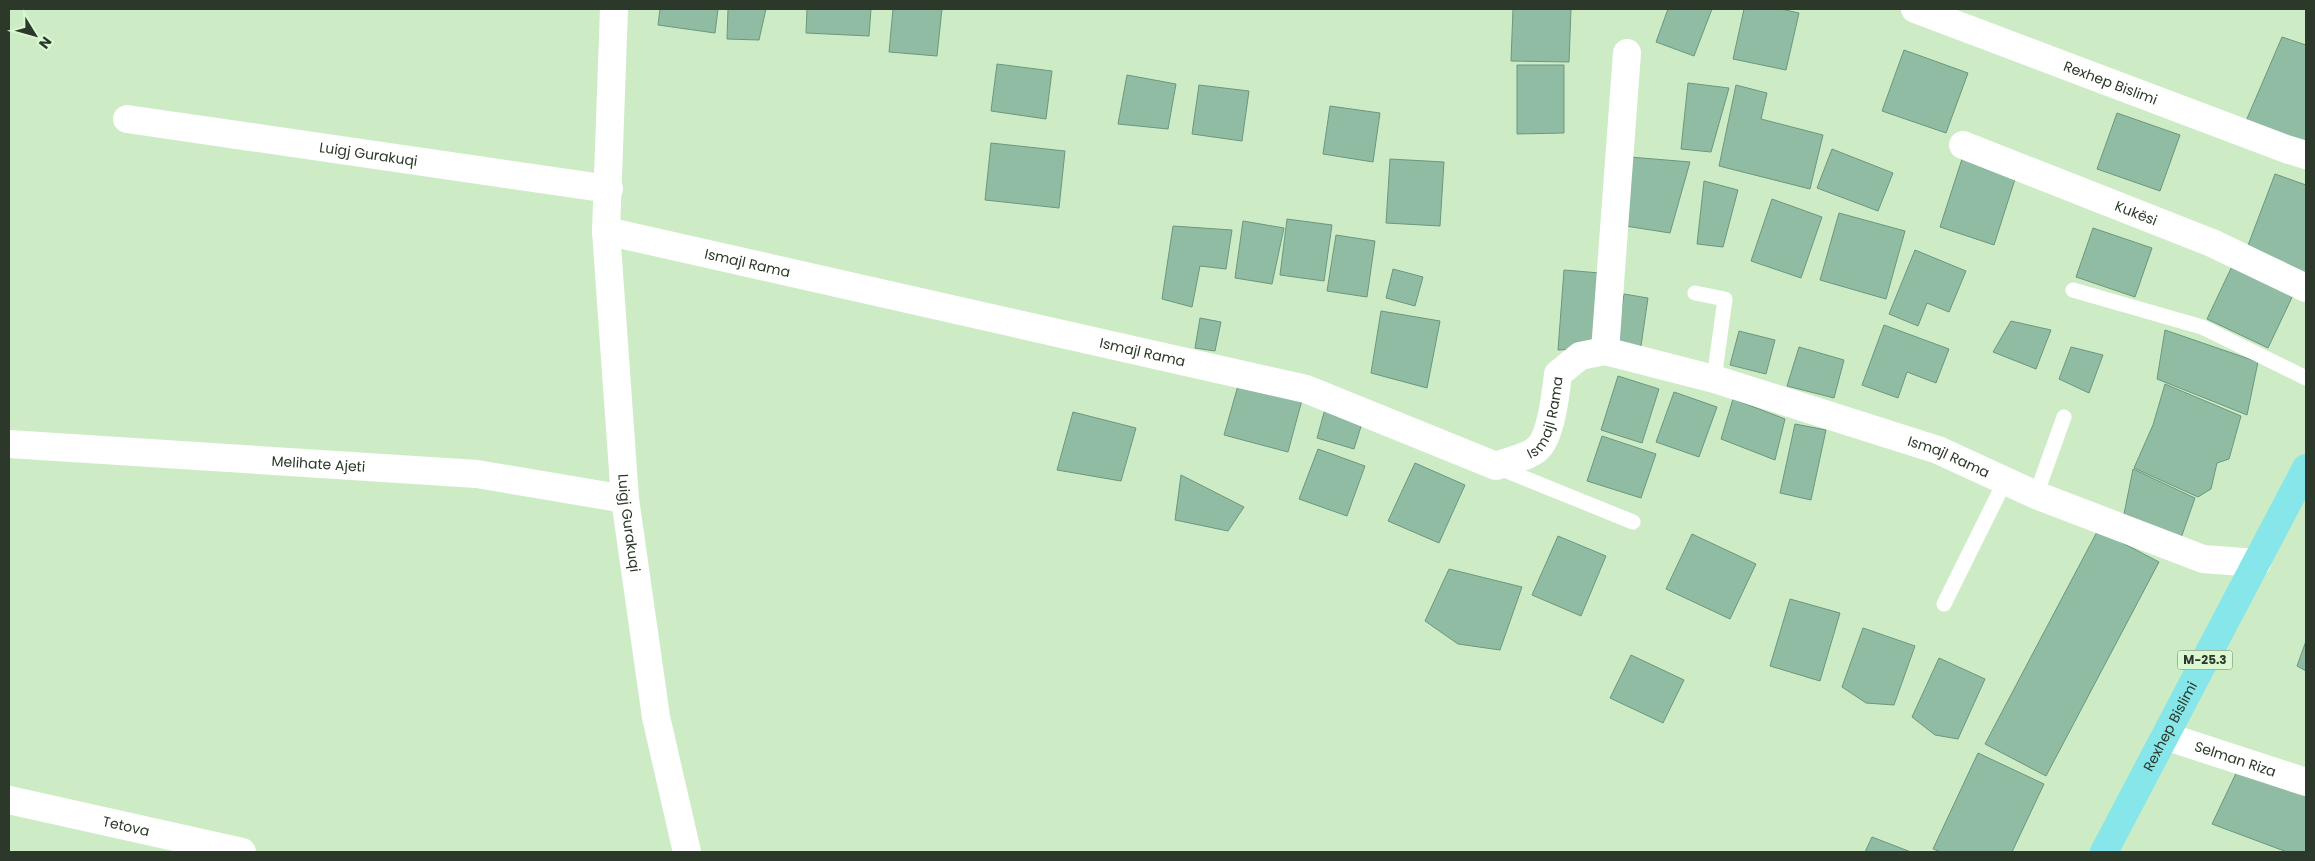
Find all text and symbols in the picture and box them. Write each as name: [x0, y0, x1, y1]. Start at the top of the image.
north arrow: [10, 10, 60, 60]
text: N: [34, 33, 57, 53]
street label: Rexhep Bislimi: [2061, 56, 2160, 110]
street label: Luigj Gurakuqi: [318, 137, 419, 171]
street label: Kukësi: [2112, 196, 2160, 230]
street label: Ismajl Rama: [703, 244, 792, 282]
street label: Ismajl Rama: [1098, 333, 1187, 371]
street label: Ismajl Rama: [1523, 375, 1568, 464]
street label: Ismajl Rama: [1905, 431, 1993, 482]
street label: Melihate Ajeti: [271, 451, 366, 477]
street label: Luigj Gurakuqi: [613, 473, 645, 573]
road number: M-25.3: [2178, 650, 2232, 670]
street label: Rexhep Bislimi: [2138, 678, 2202, 775]
street label: Selman Riza: [2192, 736, 2279, 782]
street label: Tetova: [101, 811, 152, 841]

